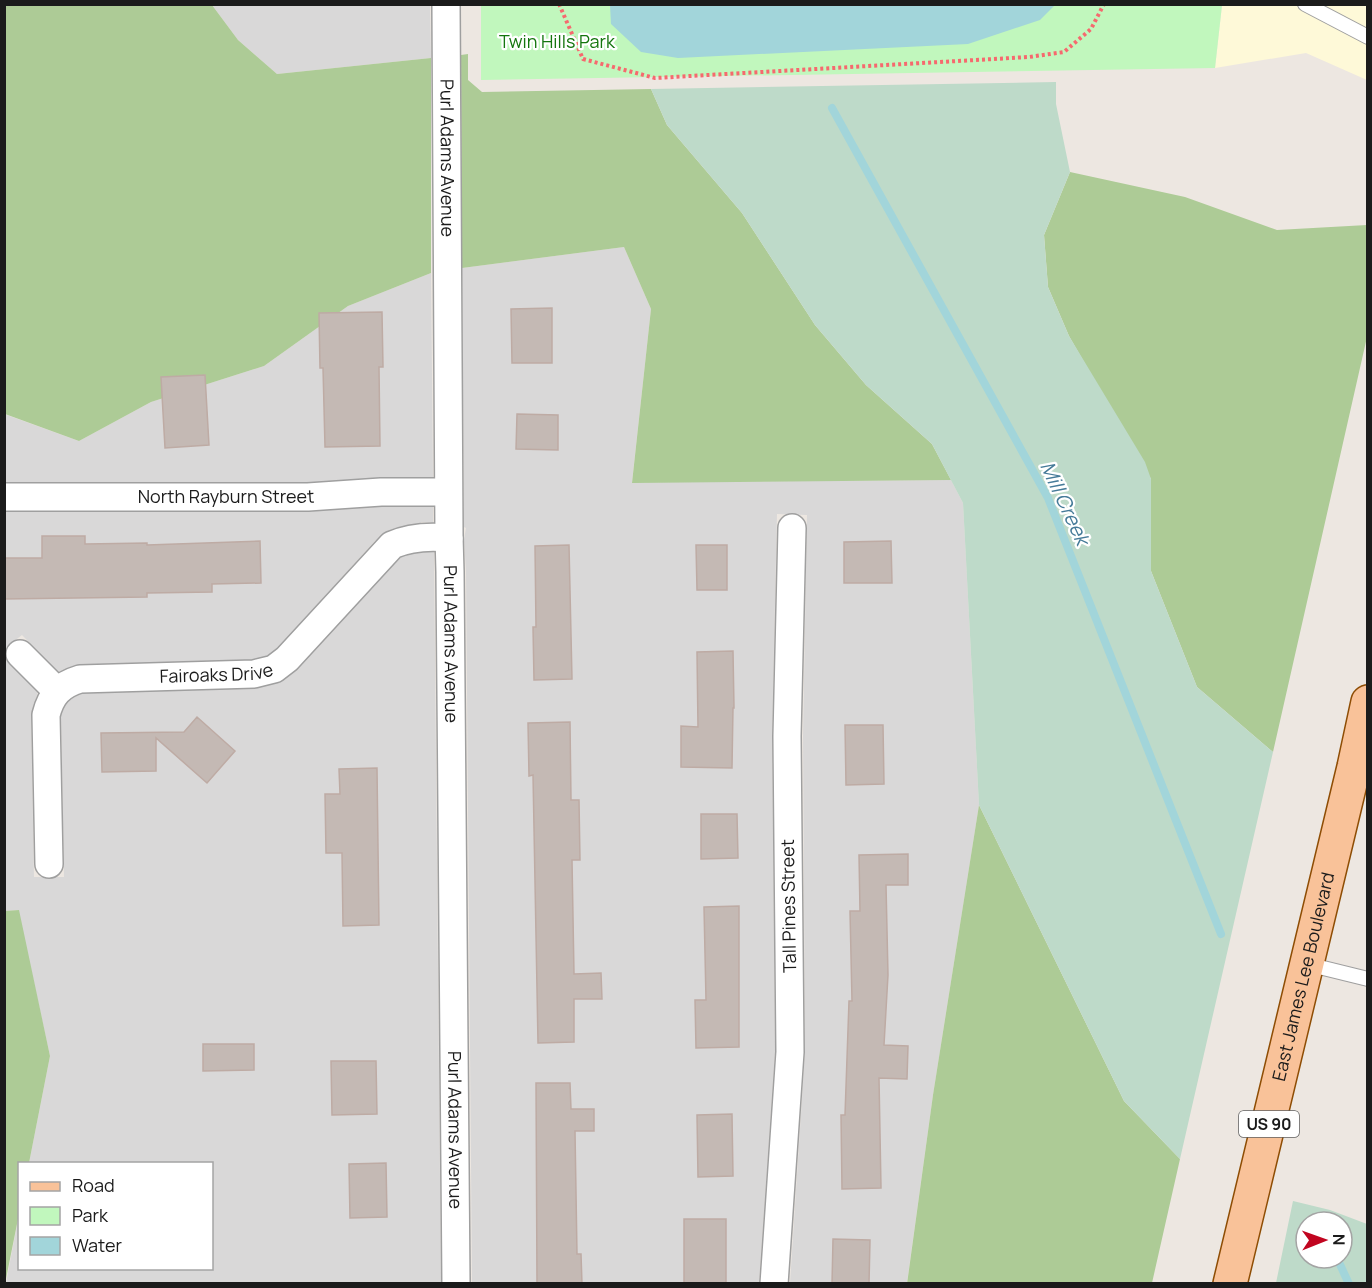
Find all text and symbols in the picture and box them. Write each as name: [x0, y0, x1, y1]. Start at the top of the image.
park label: Twin Hills Park: [499, 29, 616, 53]
street label: Purl Adams Avenue: [435, 79, 460, 237]
water label: Mill Creek: [1034, 457, 1098, 552]
street label: North Rayburn Street: [138, 484, 315, 508]
street label: Purl Adams Avenue: [439, 565, 464, 723]
street label: Fairoaks Drive: [159, 657, 276, 688]
street label: Tall Pines Street: [775, 839, 801, 973]
street label: East James Lee Boulevard: [1266, 870, 1339, 1083]
street label: Purl Adams Avenue: [443, 1051, 468, 1209]
road number: US 90: [1239, 1111, 1299, 1137]
legend: [18, 1162, 213, 1270]
text: Road: [72, 1173, 115, 1197]
text: Park: [72, 1203, 109, 1227]
north arrow: [1294, 1210, 1354, 1270]
text: Water: [72, 1233, 122, 1257]
text: N: [1328, 1234, 1350, 1246]

